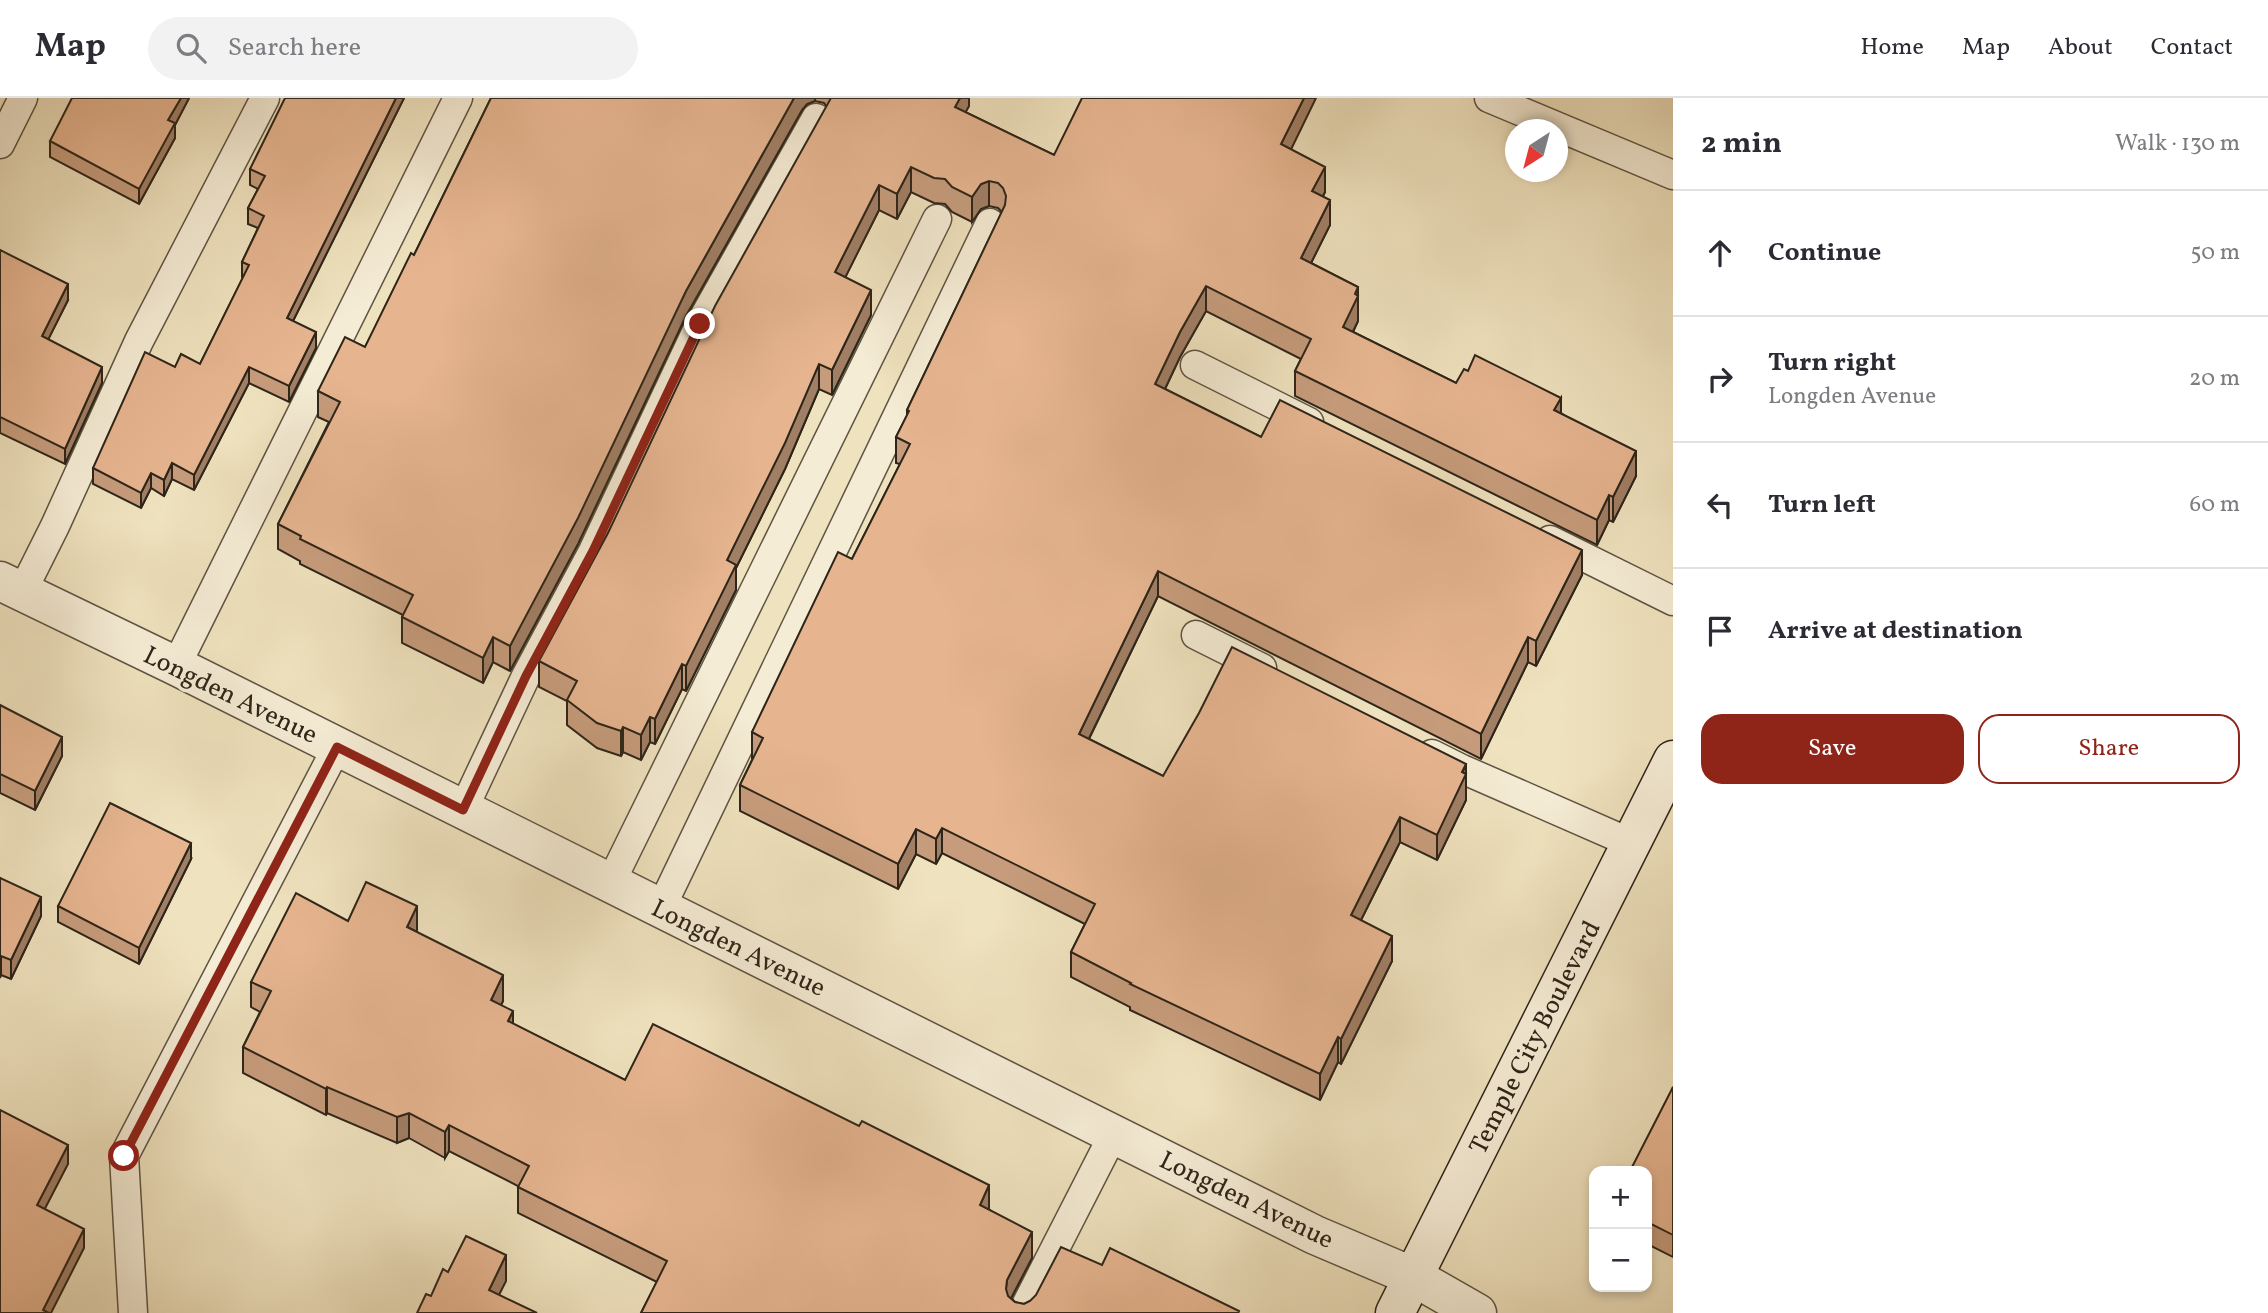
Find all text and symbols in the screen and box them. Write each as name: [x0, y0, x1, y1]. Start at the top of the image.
search box: [148, 17, 638, 80]
text: Map: [35, 25, 106, 71]
icon: search: [172, 29, 210, 67]
text: Search here: [228, 30, 361, 66]
text: Home: [1860, 31, 1924, 65]
text: Map: [1962, 31, 2010, 65]
text: About: [2048, 31, 2113, 65]
text: Contact: [2151, 31, 2233, 65]
north arrow: [1505, 119, 1568, 182]
text: 2 min: [1701, 123, 1782, 165]
text: Walk · 130 m: [2115, 128, 2240, 160]
icon: ahead: [1701, 234, 1739, 272]
text: Continue: [1768, 235, 1881, 271]
text: 50 m: [2191, 237, 2240, 269]
route end: [684, 308, 715, 339]
text: Turn right: [1768, 345, 1896, 381]
icon: right: [1701, 360, 1739, 398]
text: 20 m: [2189, 363, 2240, 395]
text: Longden Avenue: [1768, 381, 1936, 413]
icon: left: [1701, 486, 1739, 524]
text: Turn left: [1768, 487, 1876, 523]
text: 60 m: [2190, 489, 2240, 521]
icon: arrive: [1701, 612, 1739, 650]
text: Arrive at destination: [1768, 613, 2023, 649]
street label: Longden Avenue: [137, 638, 323, 754]
button: Save: [1701, 714, 1964, 784]
button: Share: [1978, 714, 2240, 784]
street label: Longden Avenue: [645, 891, 831, 1007]
street label: Temple City Boulevard: [1461, 915, 1610, 1161]
route start: [108, 1140, 139, 1171]
street label: Longden Avenue: [1153, 1143, 1339, 1259]
map controls: [1589, 1166, 1652, 1292]
button: +: [1589, 1166, 1652, 1229]
button: −: [1589, 1229, 1652, 1292]

